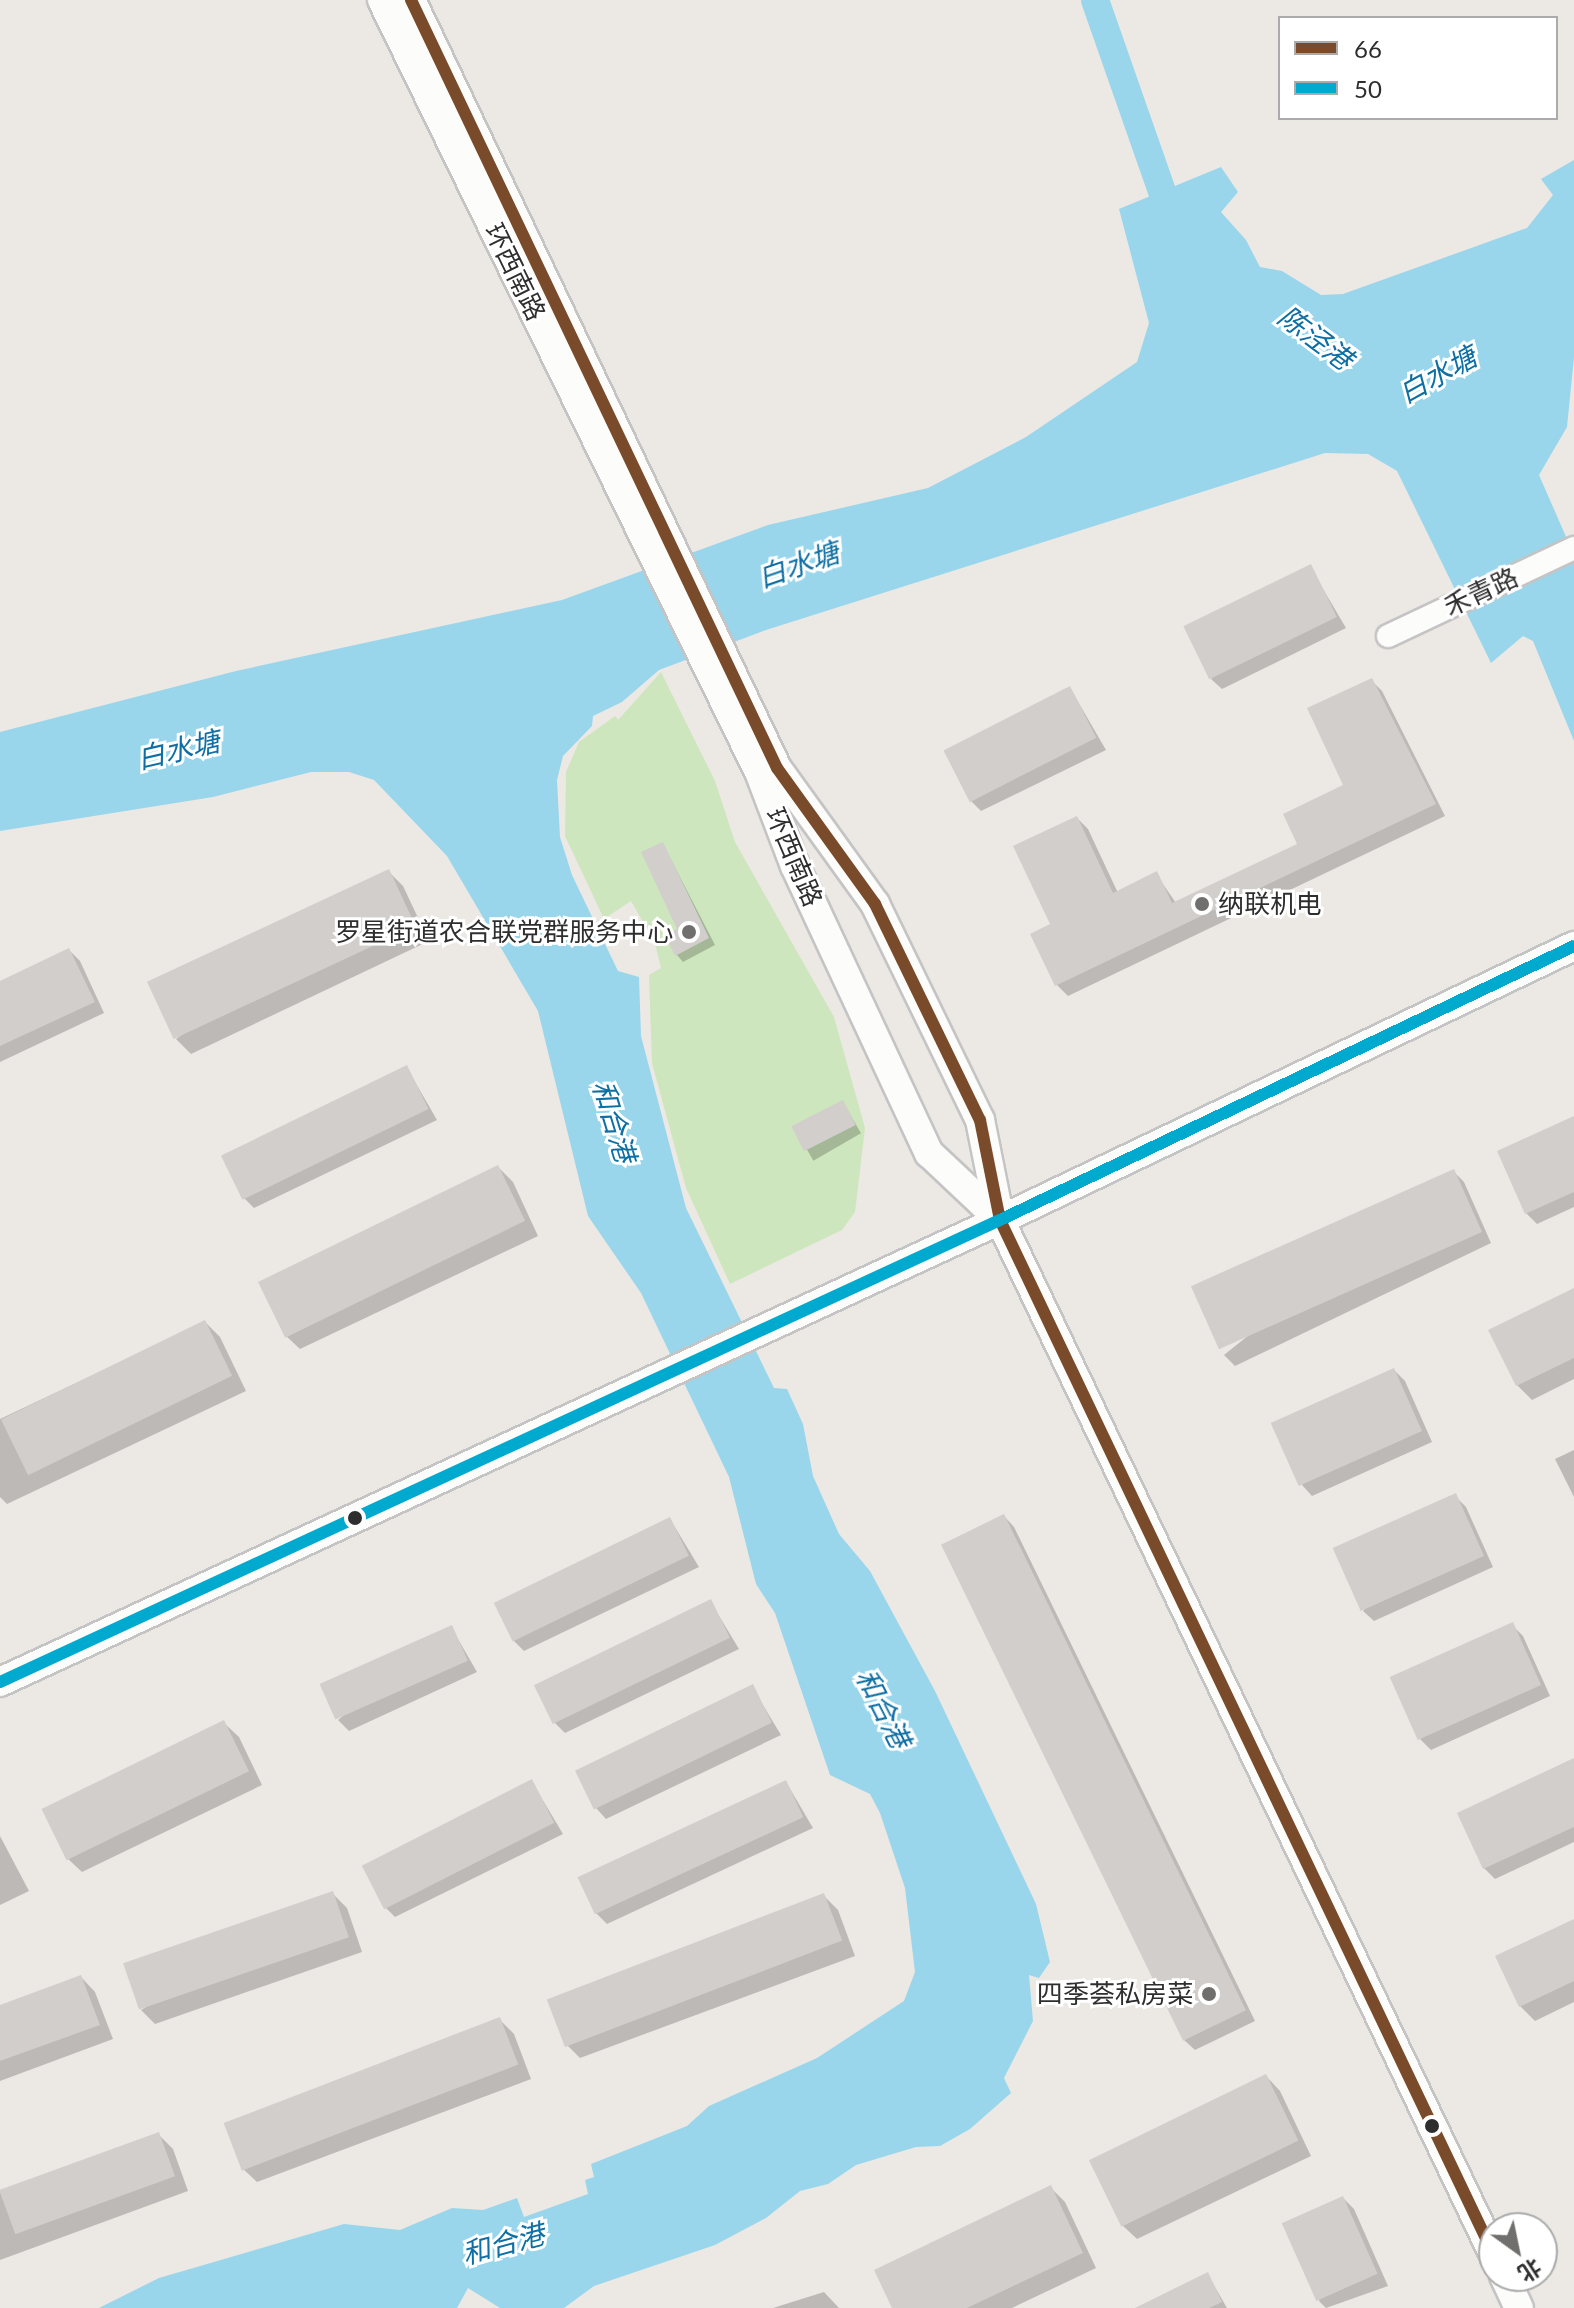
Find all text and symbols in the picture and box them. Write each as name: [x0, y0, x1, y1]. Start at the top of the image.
legend: [1278, 16, 1558, 120]
text: 66: [1354, 34, 1382, 63]
text: 50: [1354, 74, 1382, 103]
street label: 环西南路: [478, 218, 552, 326]
water label: 陈泾港: [1272, 298, 1360, 376]
water label: 白水塘: [1392, 339, 1482, 409]
water label: 白水塘: [753, 534, 843, 594]
street label: 禾青路: [1439, 561, 1523, 623]
water label: 白水塘: [133, 723, 223, 775]
street label: 环西南路: [759, 803, 829, 911]
place label: 纳联机电: [1218, 888, 1322, 920]
marker: 纳联机电: [1193, 895, 1211, 913]
place label: 罗星街道农合联党群服务中心: [335, 916, 673, 948]
marker: 罗星街道农合联党群服务中心: [680, 923, 698, 941]
water label: 和合港: [587, 1076, 643, 1166]
unlabelled marker: [347, 1510, 363, 1526]
water label: 和合港: [850, 1663, 918, 1753]
place label: 四季荟私房菜: [1037, 1978, 1193, 2010]
marker: 四季荟私房菜: [1200, 1985, 1218, 2003]
unlabelled marker: [1424, 2118, 1440, 2134]
north arrow: [1478, 2212, 1558, 2292]
water label: 和合港: [458, 2216, 548, 2270]
text: 北: [1514, 2254, 1547, 2288]

